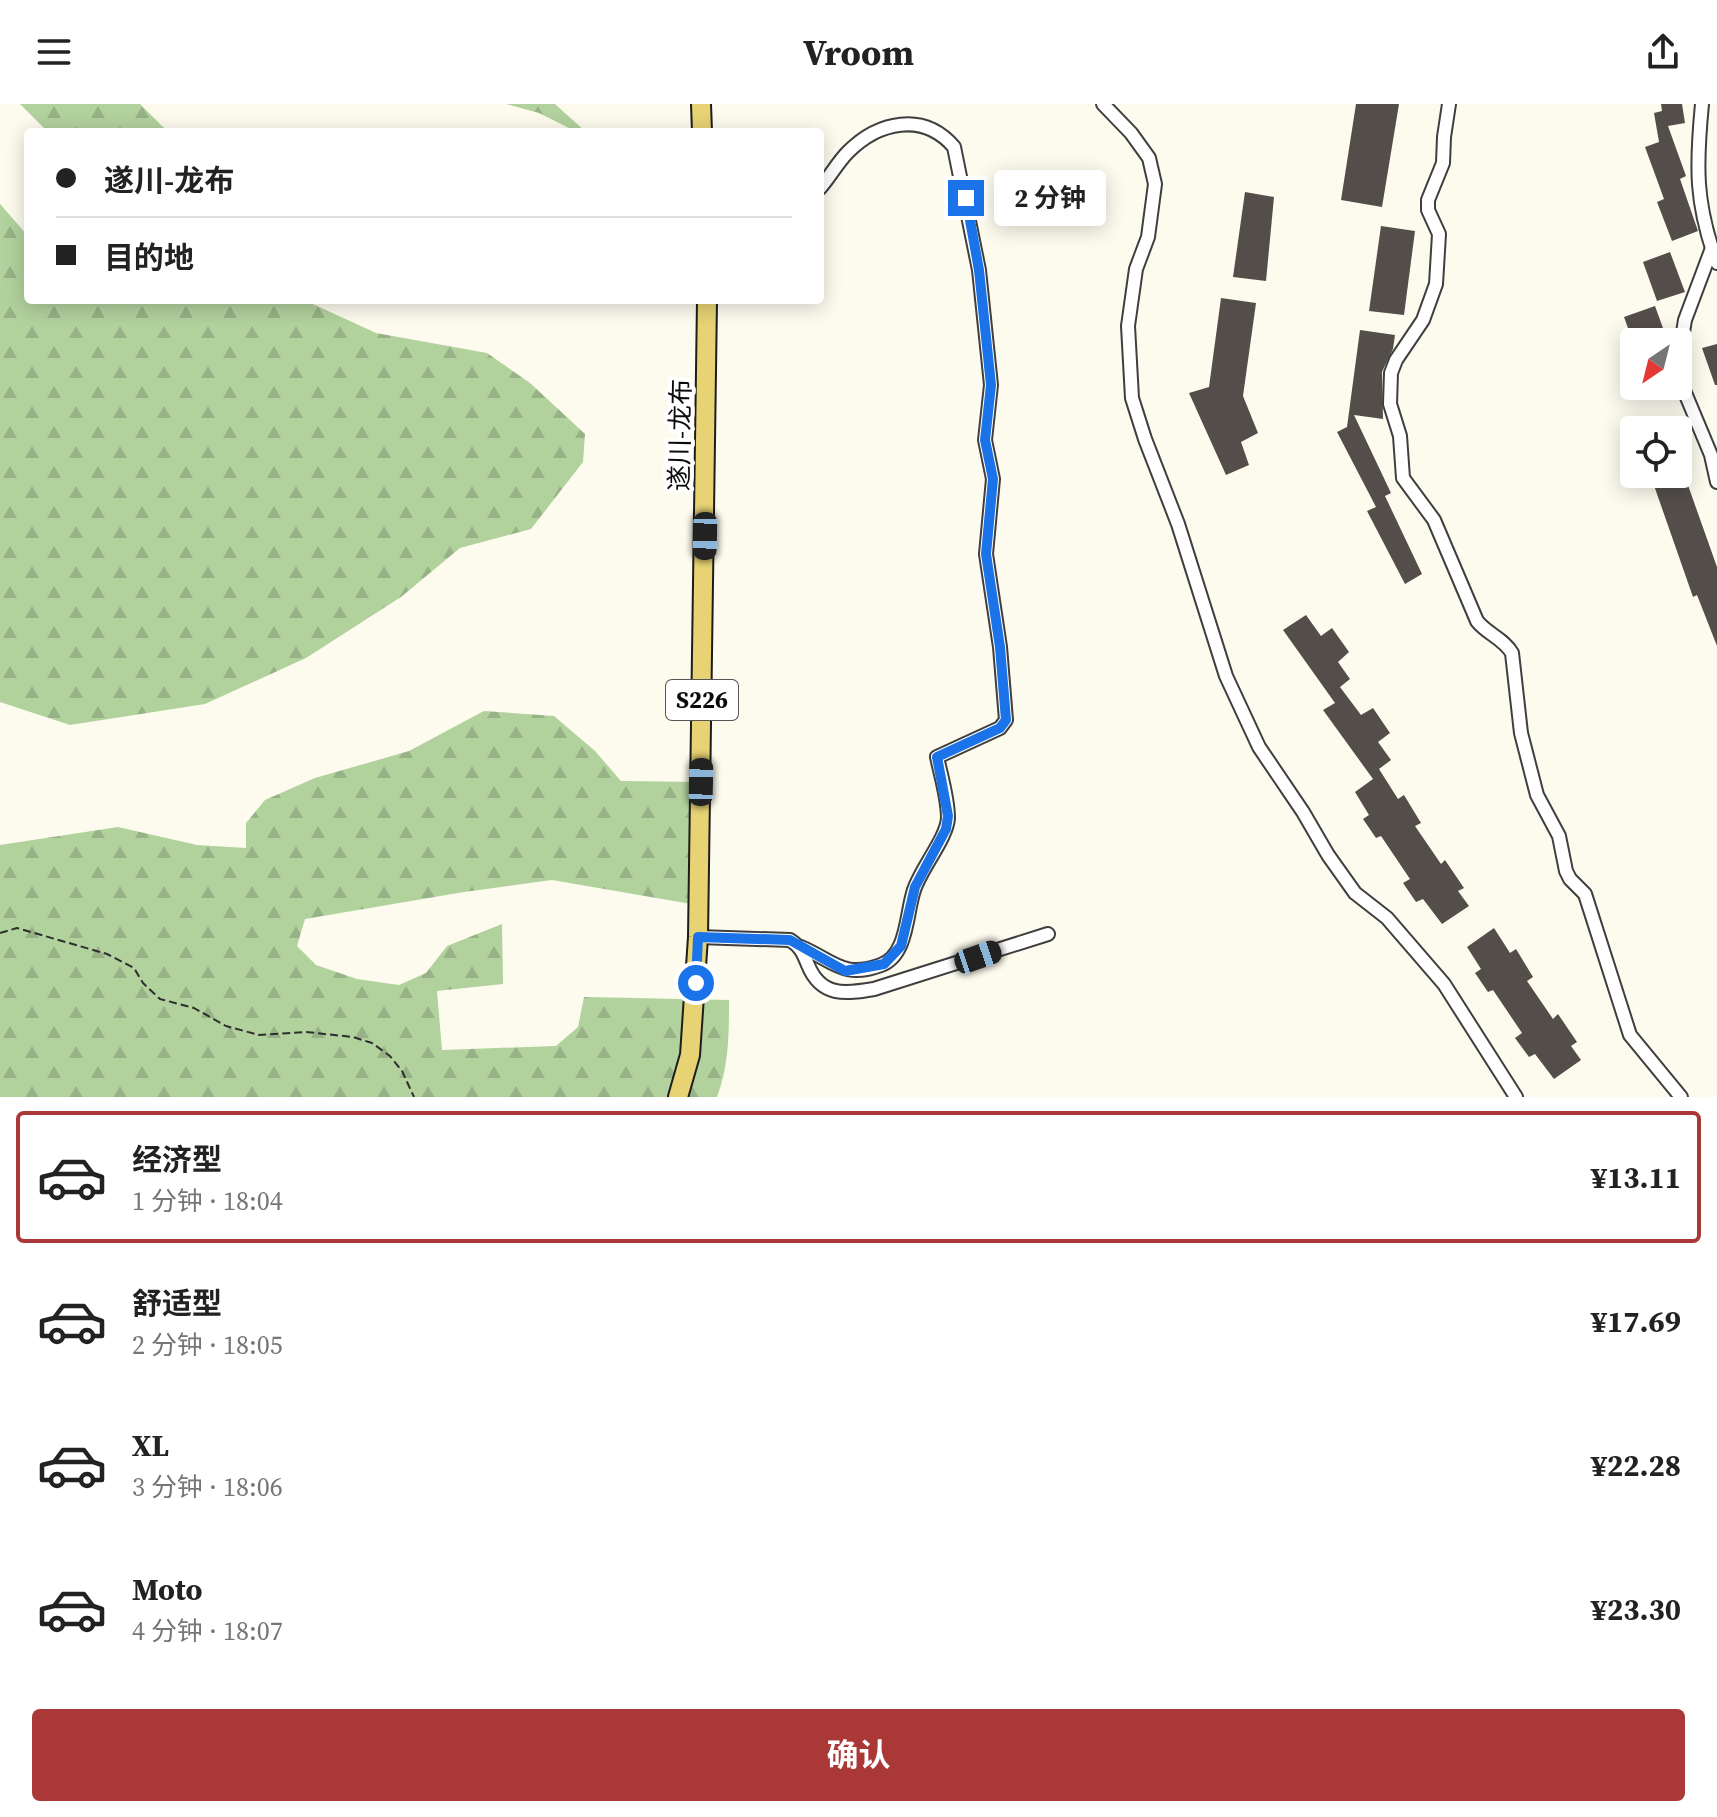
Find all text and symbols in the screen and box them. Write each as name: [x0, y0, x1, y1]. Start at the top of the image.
text: Vroom: [803, 28, 914, 77]
icon: menu: [32, 30, 76, 74]
icon: share: [1641, 30, 1685, 74]
text: 遂川-龙布: [104, 160, 234, 201]
callout: 2 分钟: [994, 170, 1106, 226]
route end: [948, 180, 984, 216]
text: 2 分钟: [1014, 180, 1086, 216]
text: 目的地: [104, 237, 194, 278]
north arrow: [1620, 328, 1692, 400]
map controls: [1620, 328, 1692, 488]
street label: 遂川-龙布: [661, 379, 699, 491]
button: locate: [1620, 416, 1692, 488]
car: [693, 512, 717, 560]
road number: S226: [666, 680, 738, 720]
car: [689, 758, 713, 806]
car: [951, 938, 1005, 976]
route start: [678, 965, 714, 1001]
text: 经济型: [132, 1139, 222, 1180]
icon: car: [36, 1141, 108, 1213]
text: ¥13.11: [1591, 1157, 1681, 1198]
text: 1 分钟 · 18:04: [132, 1183, 283, 1219]
text: 舒适型: [132, 1283, 222, 1324]
icon: car: [36, 1285, 108, 1357]
text: ¥17.69: [1591, 1301, 1681, 1342]
text: 2 分钟 · 18:05: [132, 1327, 283, 1363]
text: XL: [132, 1425, 169, 1466]
icon: car: [36, 1429, 108, 1501]
text: ¥22.28: [1591, 1445, 1681, 1486]
text: 3 分钟 · 18:06: [132, 1469, 283, 1505]
text: Moto: [132, 1569, 203, 1610]
icon: car: [36, 1573, 108, 1645]
text: ¥23.30: [1591, 1589, 1681, 1630]
text: 4 分钟 · 18:07: [132, 1613, 283, 1649]
button: 确认: [32, 1709, 1685, 1801]

